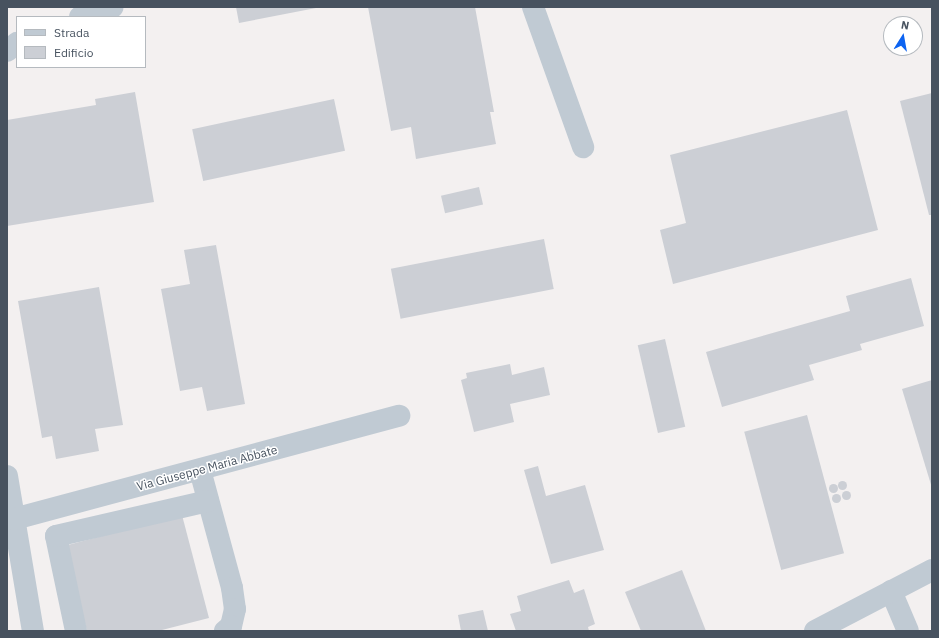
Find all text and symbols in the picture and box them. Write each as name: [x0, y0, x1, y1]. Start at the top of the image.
legend: [16, 16, 146, 68]
north arrow: [883, 16, 923, 56]
text: N: [900, 18, 910, 33]
text: Strada: [54, 25, 89, 40]
text: Edificio: [54, 45, 93, 60]
street label: Via Giuseppe Maria Abbate: [135, 442, 279, 494]

